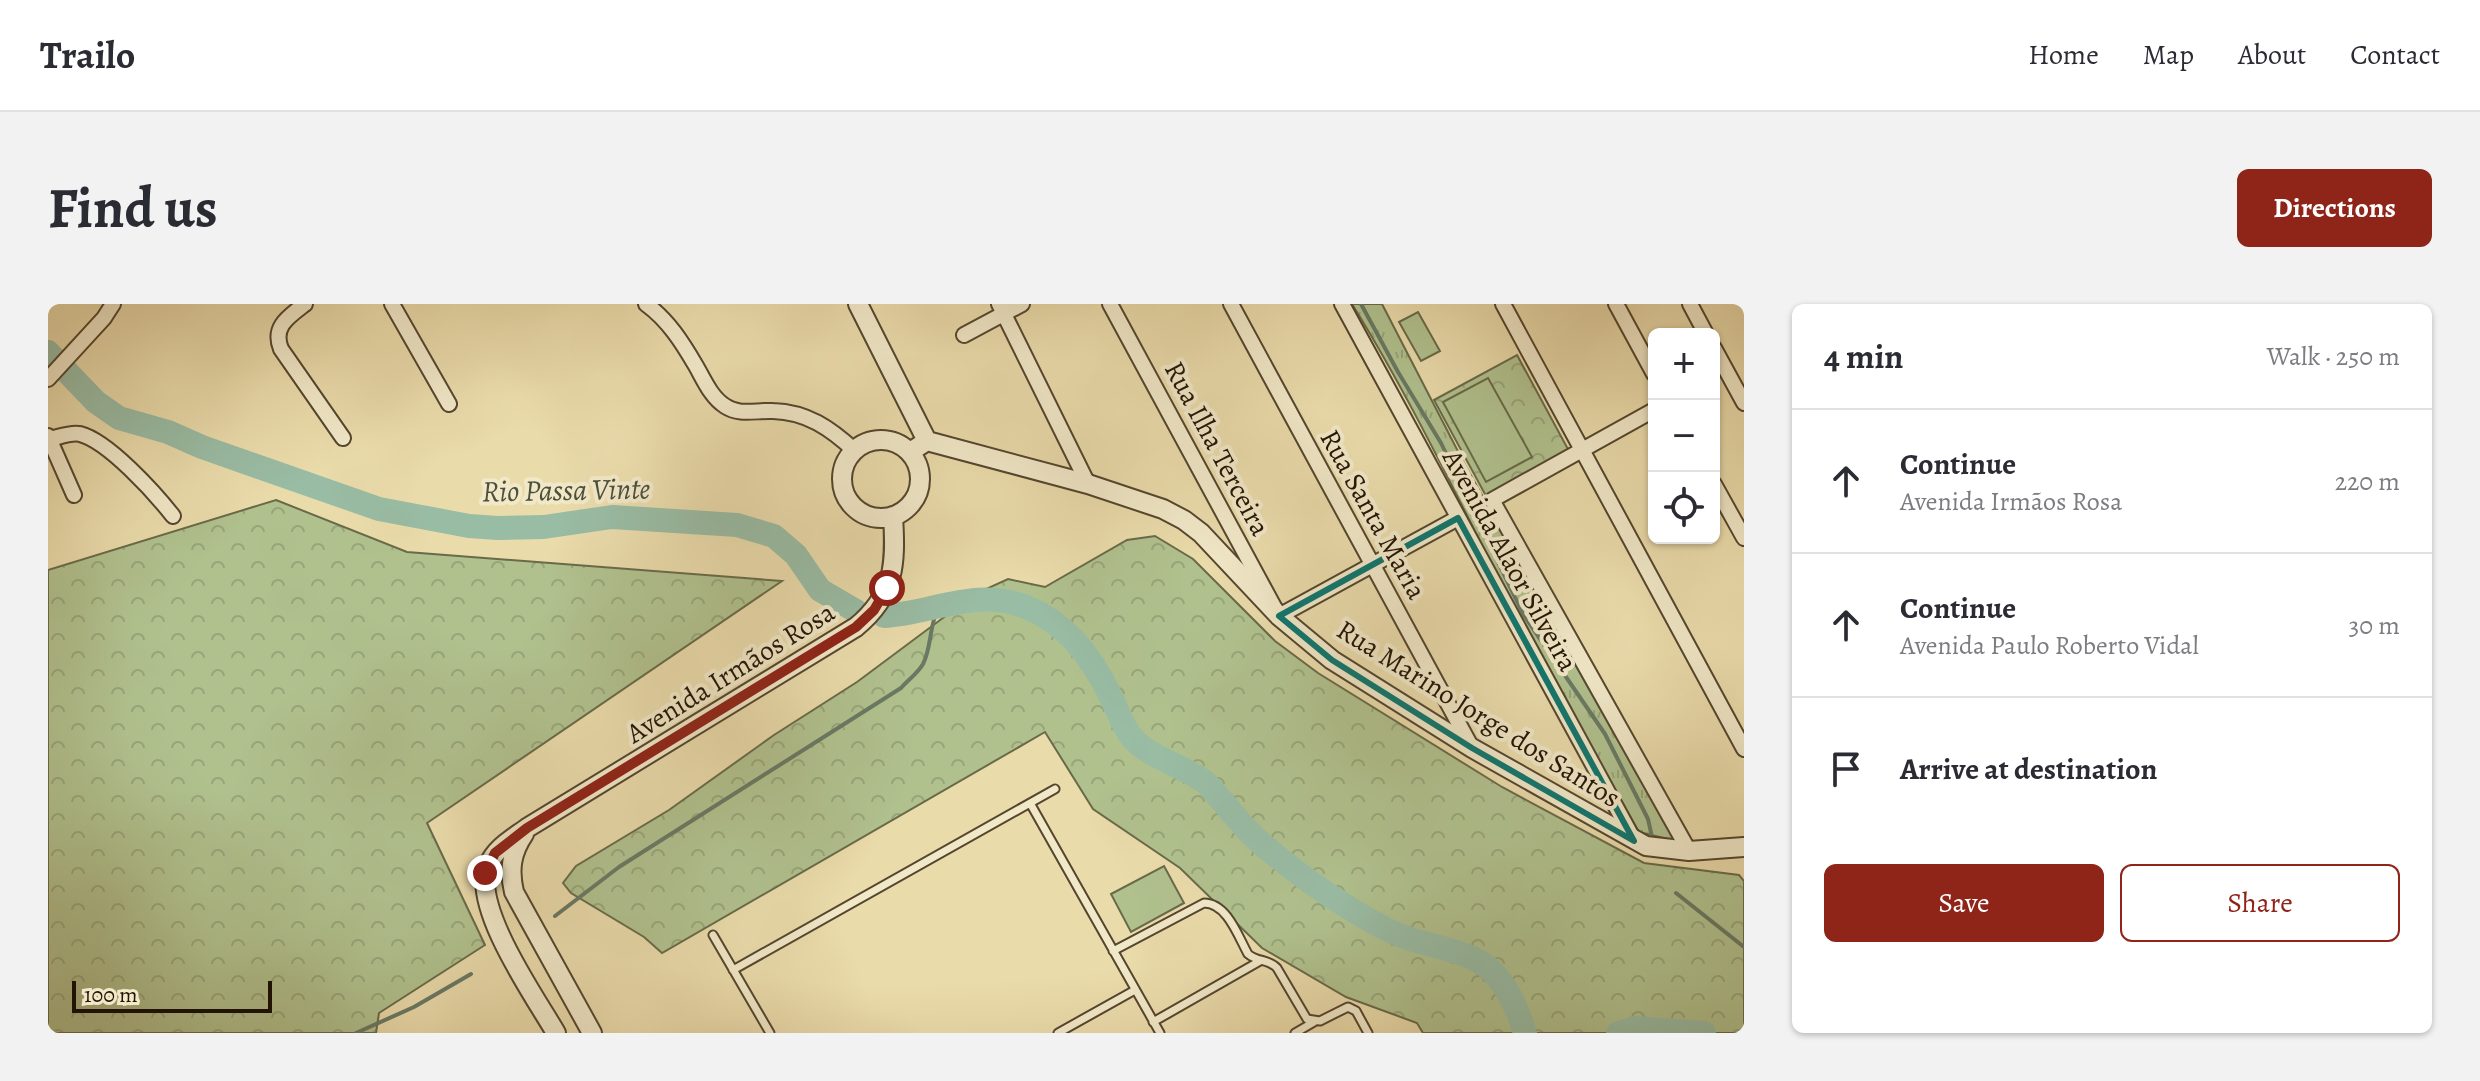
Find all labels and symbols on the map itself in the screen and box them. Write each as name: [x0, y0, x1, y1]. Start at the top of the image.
street label: Rua Ilha Terceira: [1155, 355, 1279, 542]
street label: Rua Santa Maria: [1311, 423, 1435, 606]
street label: Avenida Alaor Silveira: [1433, 442, 1587, 678]
water label: Rio Passa Vinte: [482, 469, 651, 511]
route start: [869, 570, 905, 606]
street label: Avenida Irmãos Rosa: [618, 593, 842, 753]
street label: Rua Marino Jorge dos Santos: [1329, 611, 1627, 817]
route end: [467, 855, 503, 891]
scale bar: [72, 977, 272, 1013]

